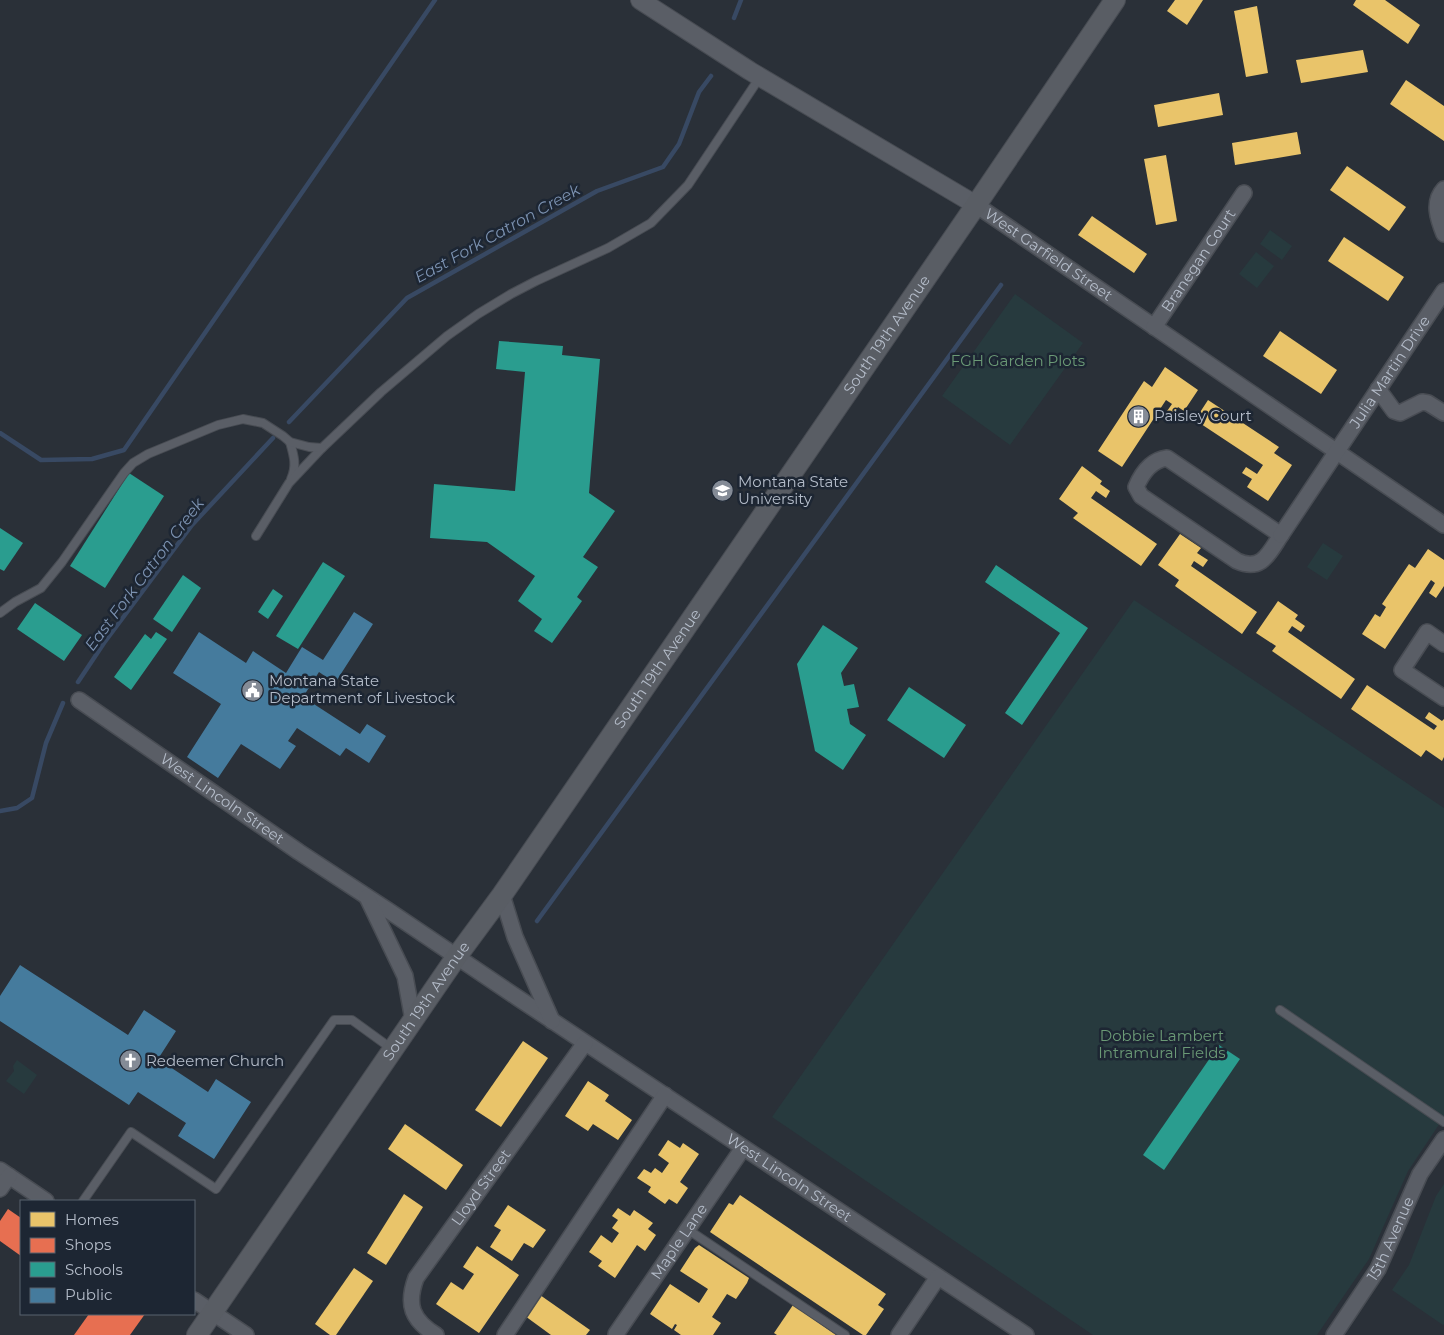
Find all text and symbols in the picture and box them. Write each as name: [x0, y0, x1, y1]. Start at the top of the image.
water label: East Fork Catron Creek: [411, 179, 585, 287]
street label: West Garfield Street: [981, 204, 1116, 305]
street label: Branegan Court: [1157, 205, 1240, 315]
street label: South 19th Avenue: [839, 271, 934, 398]
street label: Julia Martin Drive: [1344, 312, 1434, 433]
park label: FGH Garden Plots: [951, 351, 1085, 370]
building icon: Paisley Court: [1126, 404, 1150, 428]
place label: Paisley Court: [1154, 406, 1252, 425]
place label: Montana State University: [738, 472, 848, 508]
school or university icon: Montana State University: [710, 479, 734, 503]
water label: East Fork Catron Creek: [81, 493, 209, 654]
street label: South 19th Avenue: [609, 605, 705, 732]
place label: Montana State Department of Livestock: [269, 671, 455, 707]
public building icon: Montana State Department of Livestock: [241, 678, 265, 702]
street label: West Lincoln Street: [157, 749, 288, 848]
street label: South 19th Avenue: [378, 938, 474, 1064]
park label: Dobbie Lambert Intramural Fields: [1098, 1026, 1226, 1062]
church icon: Redeemer Church: [118, 1049, 142, 1073]
place label: Redeemer Church: [146, 1051, 284, 1070]
street label: West Lincoln Street: [723, 1129, 856, 1226]
street label: Lloyd Street: [447, 1145, 515, 1229]
street label: 15th Avenue: [1363, 1194, 1418, 1285]
legend: [20, 1200, 195, 1315]
street label: Maple Lane: [646, 1200, 711, 1283]
text: Homes: [65, 1210, 119, 1229]
text: Shops: [65, 1235, 111, 1254]
text: Schools: [65, 1260, 123, 1279]
text: Public: [65, 1285, 113, 1304]

